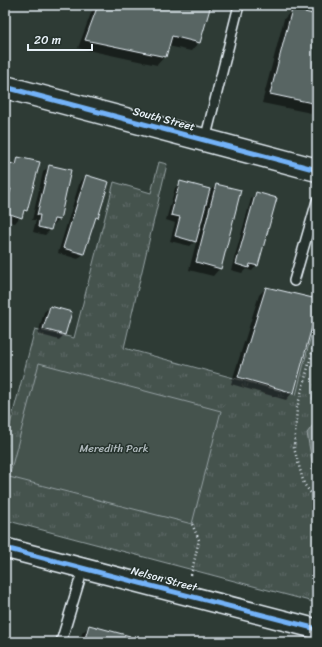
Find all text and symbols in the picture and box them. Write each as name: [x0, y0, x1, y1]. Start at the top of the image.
scale bar: [28, 26, 92, 52]
text: 20 m: [34, 29, 61, 51]
street label: South Street: [131, 102, 197, 136]
park label: Meredith Park: [79, 439, 149, 458]
street label: Nelson Street: [129, 561, 200, 597]

